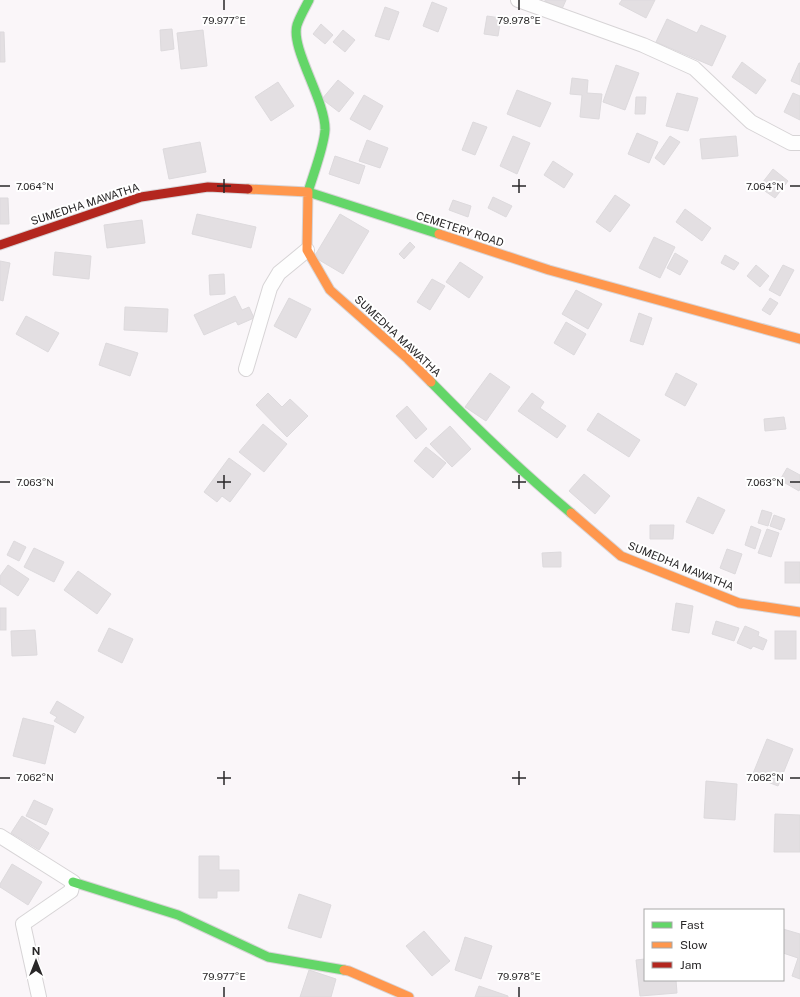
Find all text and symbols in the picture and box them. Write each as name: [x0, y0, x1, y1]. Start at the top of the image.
text: 79.977°E: [202, 14, 246, 26]
text: 79.978°E: [497, 14, 541, 26]
text: 7.064°N: [16, 180, 54, 192]
text: 7.064°N: [746, 180, 784, 192]
street label: SUMEDHA MAWATHA: [29, 181, 141, 227]
street label: CEMETERY ROAD: [415, 209, 506, 249]
street label: SUMEDHA MAWATHA: [352, 293, 444, 379]
text: 7.063°N: [16, 476, 54, 488]
text: 7.063°N: [746, 476, 784, 488]
street label: SUMEDHA MAWATHA: [626, 539, 736, 593]
text: 7.062°N: [16, 771, 54, 783]
text: 7.062°N: [746, 771, 784, 783]
legend: [644, 909, 784, 981]
text: Fast: [680, 918, 705, 932]
text: Slow: [680, 938, 708, 952]
north arrow: [16, 941, 56, 981]
text: N: [32, 945, 40, 957]
text: Jam: [680, 958, 702, 972]
text: 79.977°E: [202, 970, 246, 982]
text: 79.978°E: [497, 970, 541, 982]

